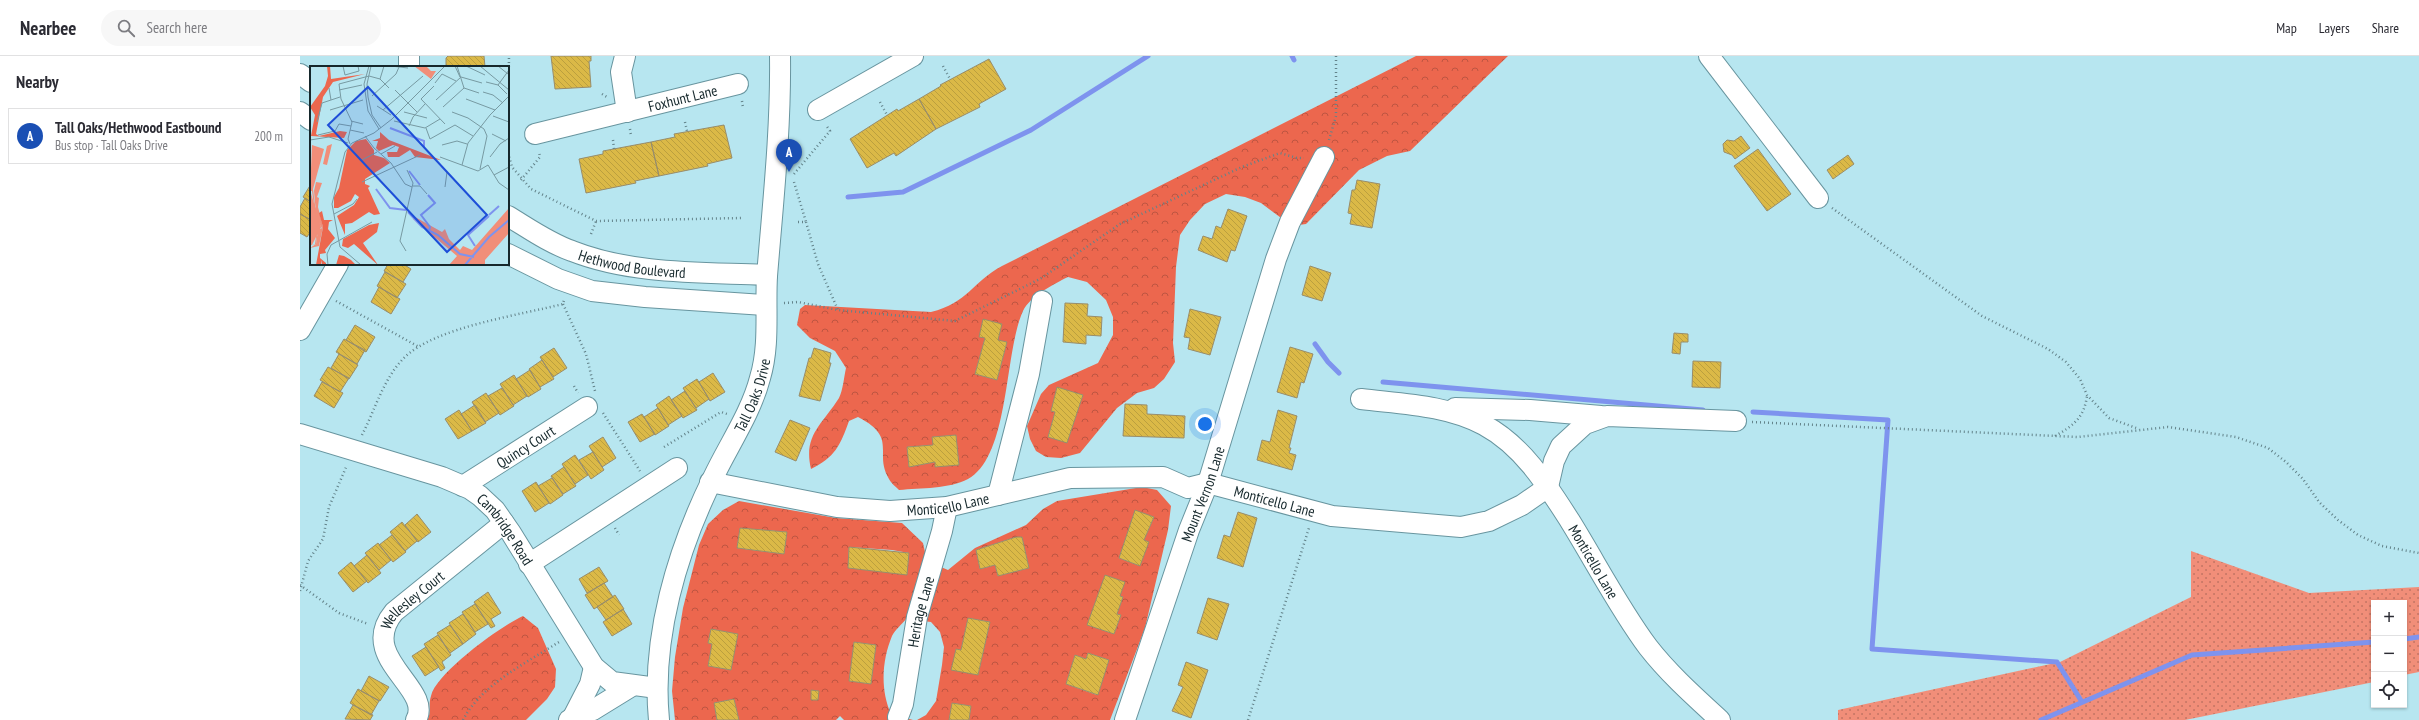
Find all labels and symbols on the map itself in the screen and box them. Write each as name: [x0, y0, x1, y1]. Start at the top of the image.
inset map: [310, 66, 509, 265]
street label: Foxhunt Lane: [646, 80, 719, 115]
pin: A: [776, 139, 802, 172]
street label: Hethwood Boulevard: [576, 245, 686, 282]
street label: Tall Oaks Drive: [729, 357, 774, 435]
your location: [1195, 414, 1215, 434]
street label: Quincy Court: [492, 420, 558, 472]
street label: Mount Vernon Lane: [1176, 444, 1228, 544]
street label: Monticello Lane: [1232, 481, 1317, 521]
street label: Monticello Lane: [906, 488, 991, 519]
street label: Cambridge Road: [473, 489, 538, 568]
street label: Monticello Lane: [1565, 521, 1623, 602]
street label: Wellesley Court: [376, 566, 448, 632]
street label: Heritage Lane: [903, 574, 938, 648]

